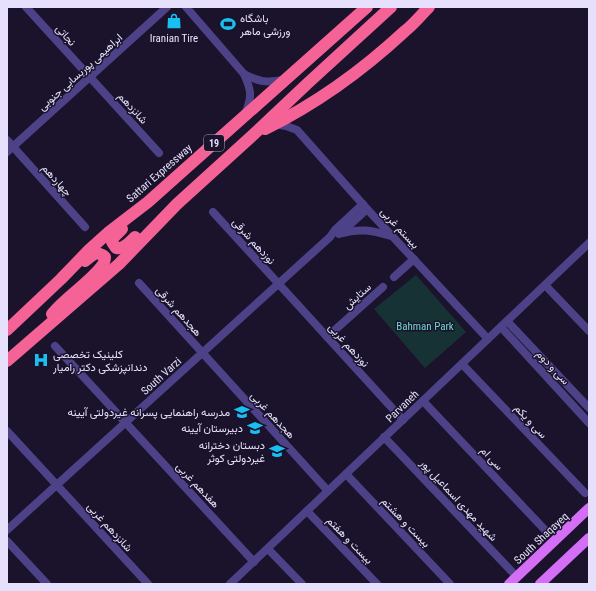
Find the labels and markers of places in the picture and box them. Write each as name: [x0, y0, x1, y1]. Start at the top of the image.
shop icon: Iranian Tire: [165, 12, 183, 30]
place label: باشگاه ورزشی ماهر: [239, 12, 290, 38]
sports icon: باشگاه ورزشی ماهر: [219, 15, 237, 33]
place label: Iranian Tire: [150, 32, 198, 45]
place label: کلینیک تخصصی دندانپزشکی دکتر رامیار: [52, 348, 147, 375]
hospital icon: کلینیک تخصصی دندانپزشکی دکتر رامیار: [32, 351, 50, 369]
school or university icon: مدرسه راهنمایی پسرانه غیردولتی آیینه: [233, 403, 251, 421]
place label: مدرسه راهنمایی پسرانه غیردولتی آیینه: [67, 406, 230, 420]
school or university icon: دبیرستان آیینه: [246, 419, 264, 437]
place label: دبیرستان آیینه: [181, 422, 243, 435]
place label: دبستان دخترانه غیردولتی کوثر: [199, 439, 265, 465]
school or university icon: دبستان دخترانه غیردولتی کوثر: [268, 442, 286, 460]

